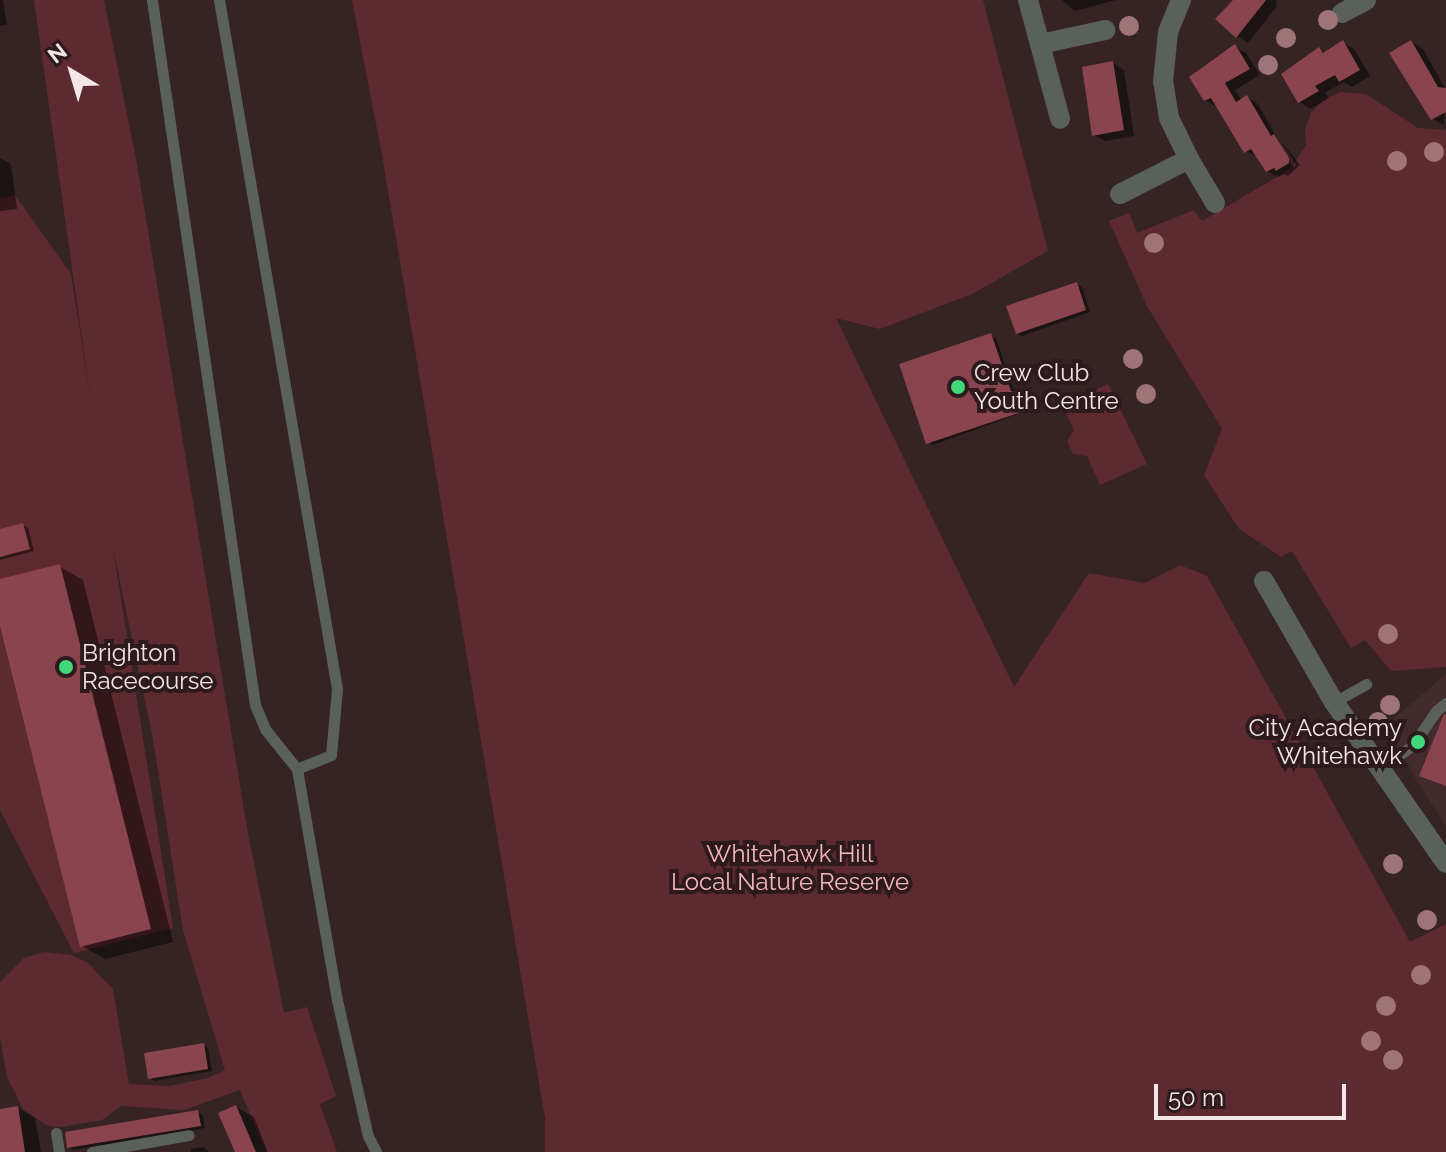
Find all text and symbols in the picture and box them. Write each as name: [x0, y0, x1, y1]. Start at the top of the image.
north arrow: [32, 32, 112, 112]
text: N: [43, 38, 72, 69]
place label: Crew Club Youth Centre: [974, 359, 1119, 415]
marker: Crew Club Youth Centre: [949, 378, 967, 396]
place label: Brighton Racecourse: [82, 639, 213, 695]
marker: Brighton Racecourse: [57, 658, 75, 676]
place label: City Academy Whitehawk: [1247, 714, 1402, 770]
marker: City Academy Whitehawk: [1409, 733, 1427, 751]
park label: Whitehawk Hill Local Nature Reserve: [671, 840, 909, 896]
scale bar: [1158, 1068, 1350, 1118]
text: 50 m: [1168, 1083, 1224, 1112]

